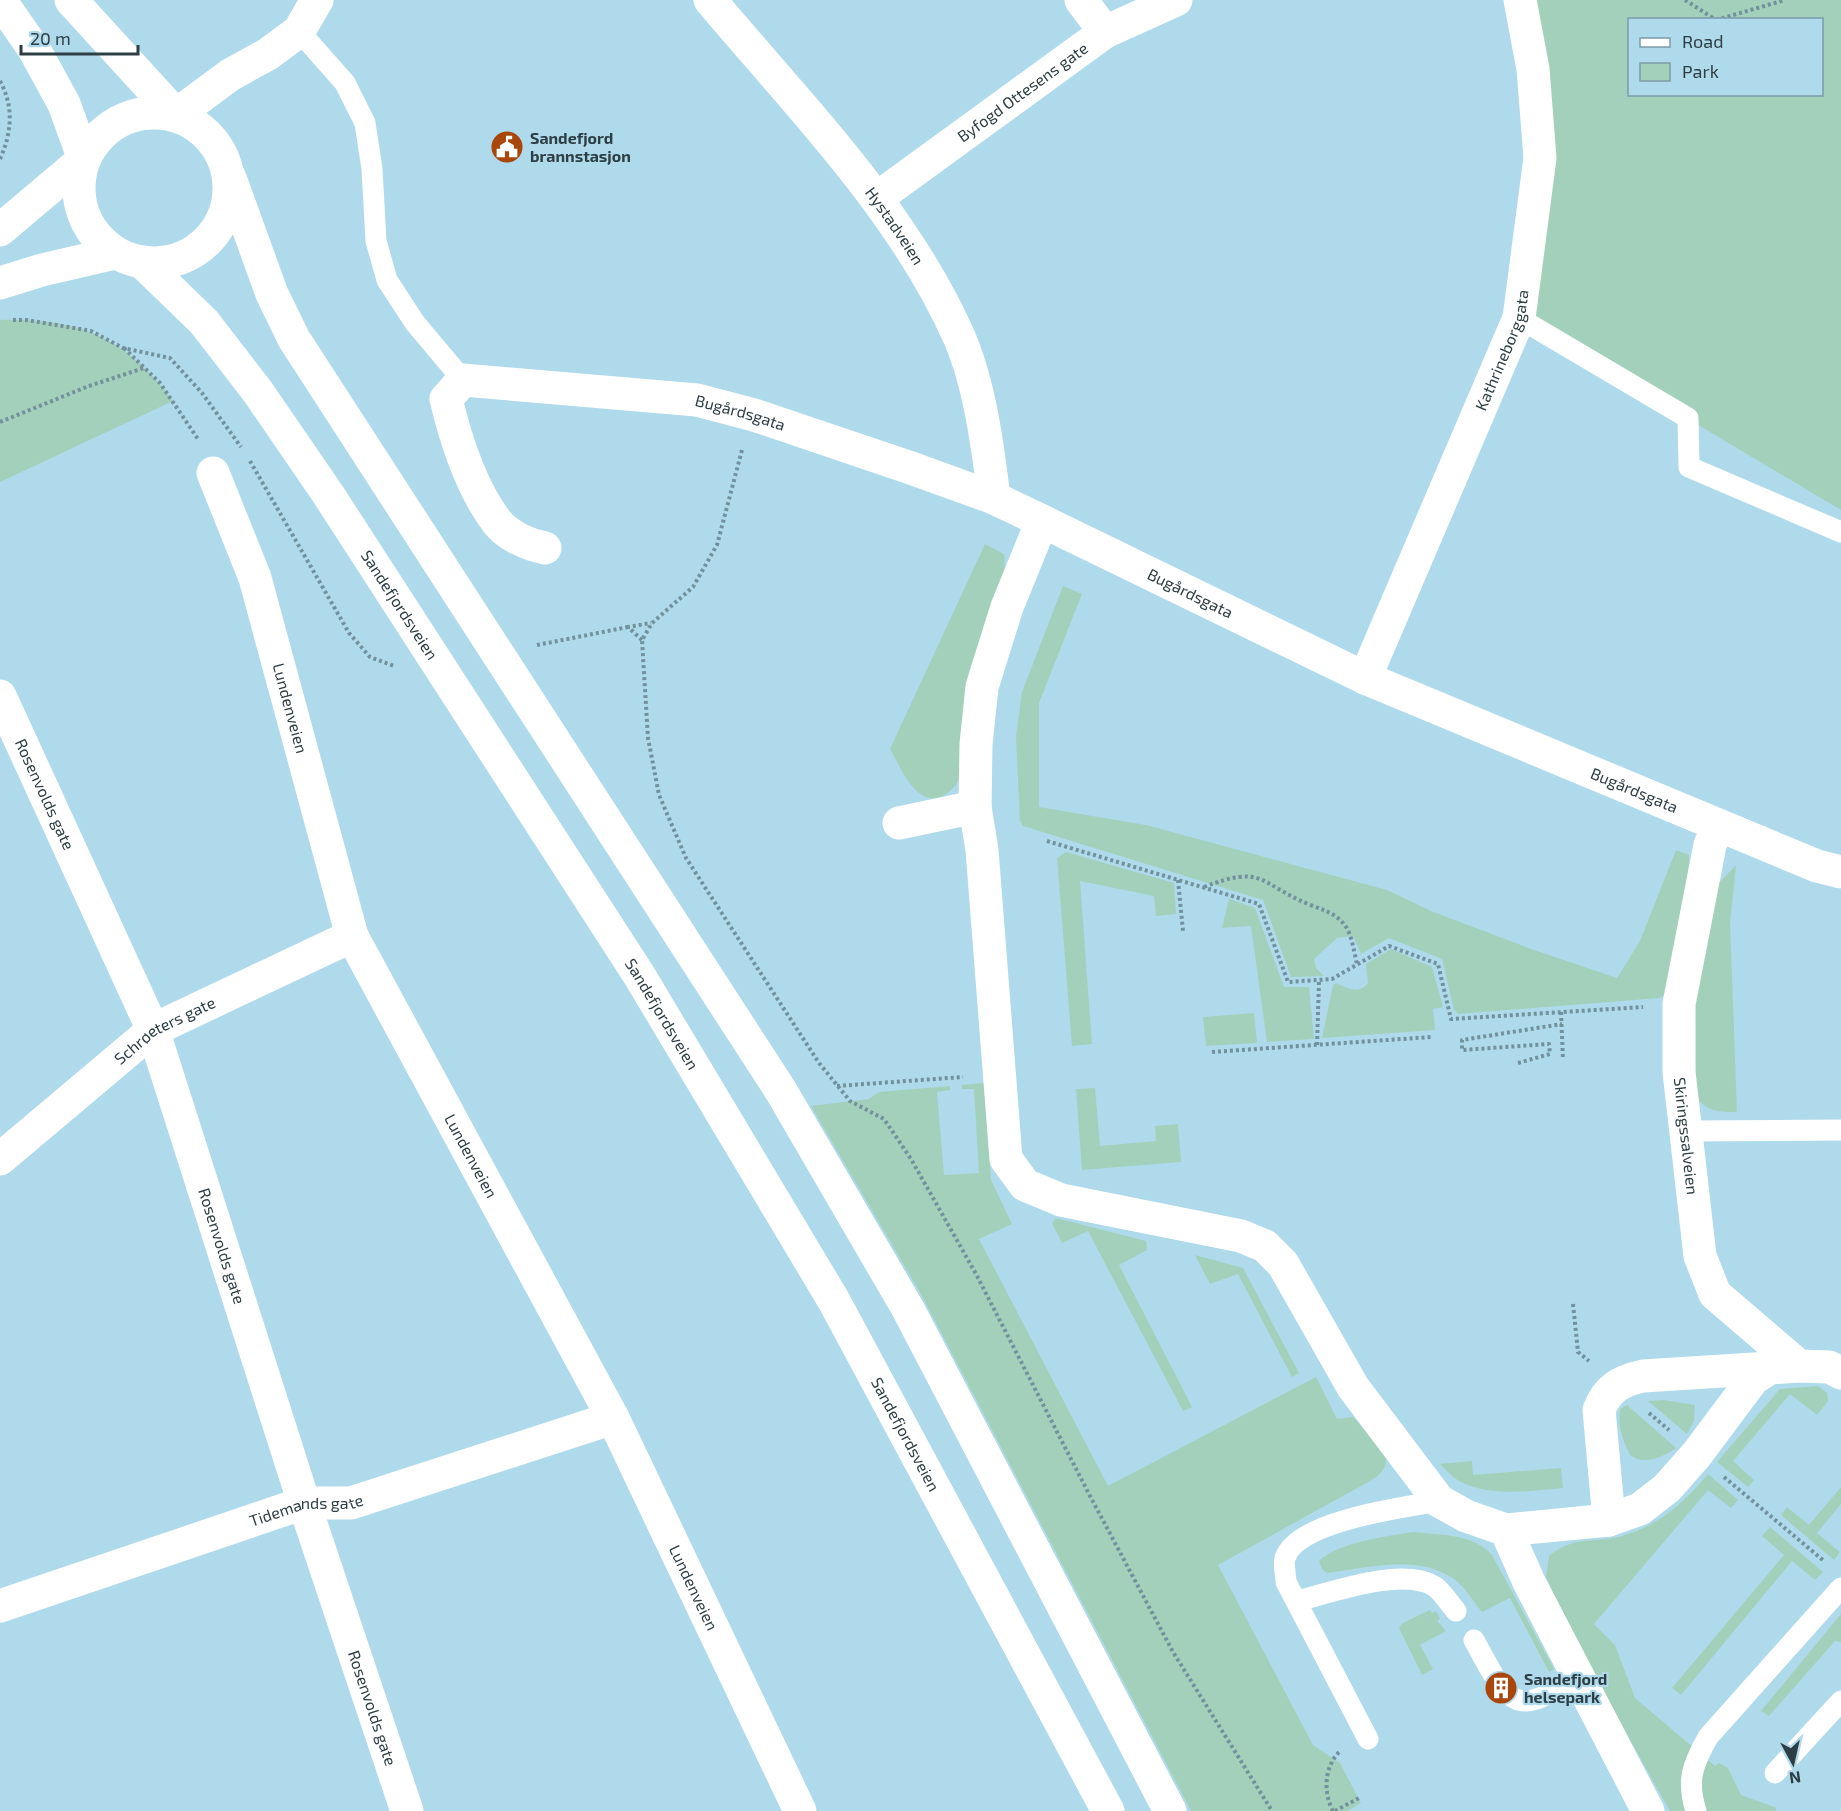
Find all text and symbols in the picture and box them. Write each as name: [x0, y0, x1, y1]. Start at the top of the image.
scale bar: [21, 18, 138, 56]
legend: [1628, 18, 1823, 96]
text: 20 m: [30, 27, 71, 49]
text: Road: [1682, 30, 1723, 52]
street label: Byfogd Ottesens gate: [953, 38, 1091, 145]
text: Park: [1682, 60, 1719, 82]
place label: Sandefjord brannstasjon: [530, 128, 631, 165]
public building icon: Sandefjord brannstasjon: [489, 129, 525, 165]
street label: Hystadveien: [862, 183, 929, 268]
street label: Kathrineborggata: [1471, 288, 1532, 413]
street label: Bugårdsgata: [693, 390, 788, 434]
street label: Sandefjordsveien: [358, 546, 442, 663]
street label: Bugårdsgata: [1145, 564, 1236, 621]
street label: Lundenveien: [269, 661, 312, 755]
street label: Rosenvolds gate: [12, 735, 79, 853]
street label: Bugårdsgata: [1588, 763, 1681, 816]
street label: Sandefjordsveien: [622, 954, 703, 1073]
street label: Schrøeters gate: [110, 992, 218, 1068]
street label: Skiringssalveien: [1671, 1076, 1703, 1196]
street label: Lundenveien: [441, 1110, 502, 1201]
street label: Rosenvolds gate: [195, 1185, 250, 1306]
street label: Sandefjordsveien: [868, 1374, 944, 1494]
street label: Tidemands gate: [247, 1490, 365, 1530]
street label: Lundenveien: [666, 1542, 723, 1633]
street label: Rosenvolds gate: [345, 1648, 401, 1768]
place label: Sandefjord helsepark: [1524, 1669, 1607, 1706]
building icon: Sandefjord helsepark: [1483, 1670, 1519, 1706]
north arrow: [1763, 1733, 1823, 1793]
text: N: [1788, 1768, 1802, 1789]

